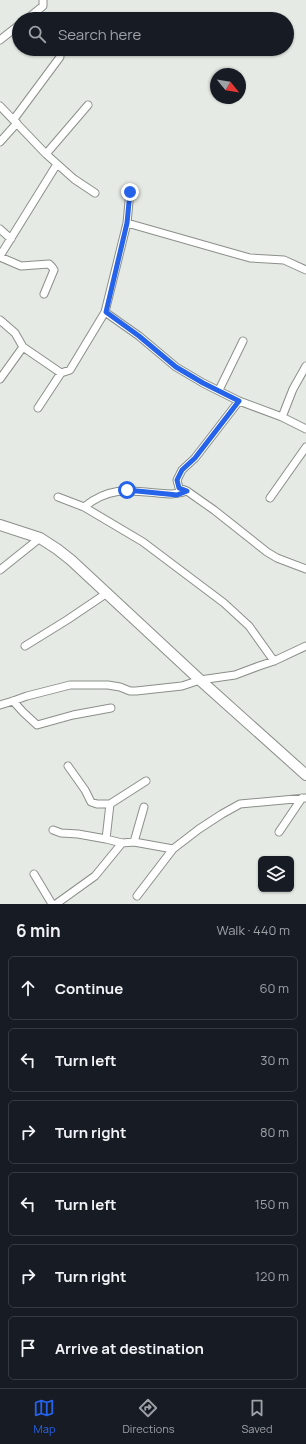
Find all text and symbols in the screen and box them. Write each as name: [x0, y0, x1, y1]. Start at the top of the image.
search box: [12, 12, 294, 56]
icon: search: [26, 23, 48, 45]
text: Search here: [58, 24, 141, 45]
north arrow: [210, 68, 246, 104]
route end: [121, 183, 139, 201]
route start: [118, 481, 136, 499]
map controls: [258, 856, 294, 892]
button: layers: [258, 856, 294, 892]
text: 6 min: [16, 919, 61, 942]
text: Walk · 440 m: [217, 921, 290, 939]
icon: ahead: [17, 977, 39, 999]
text: Continue: [55, 978, 123, 999]
text: 60 m: [259, 979, 289, 997]
icon: left: [17, 1049, 39, 1071]
text: Turn left: [55, 1050, 117, 1071]
text: 30 m: [260, 1051, 289, 1069]
icon: right: [17, 1121, 39, 1143]
text: Turn right: [55, 1122, 126, 1143]
text: 80 m: [260, 1123, 289, 1141]
icon: left: [17, 1193, 39, 1215]
text: Turn left: [55, 1194, 117, 1215]
text: 150 m: [255, 1195, 289, 1213]
icon: right: [17, 1265, 39, 1287]
text: Turn right: [55, 1266, 126, 1287]
text: 120 m: [255, 1267, 289, 1285]
icon: arrive: [17, 1337, 39, 1359]
text: Arrive at destination: [55, 1338, 204, 1359]
tab: Map: [33, 1397, 55, 1436]
tab: Directions: [122, 1397, 175, 1436]
tab: Saved: [242, 1397, 273, 1436]

